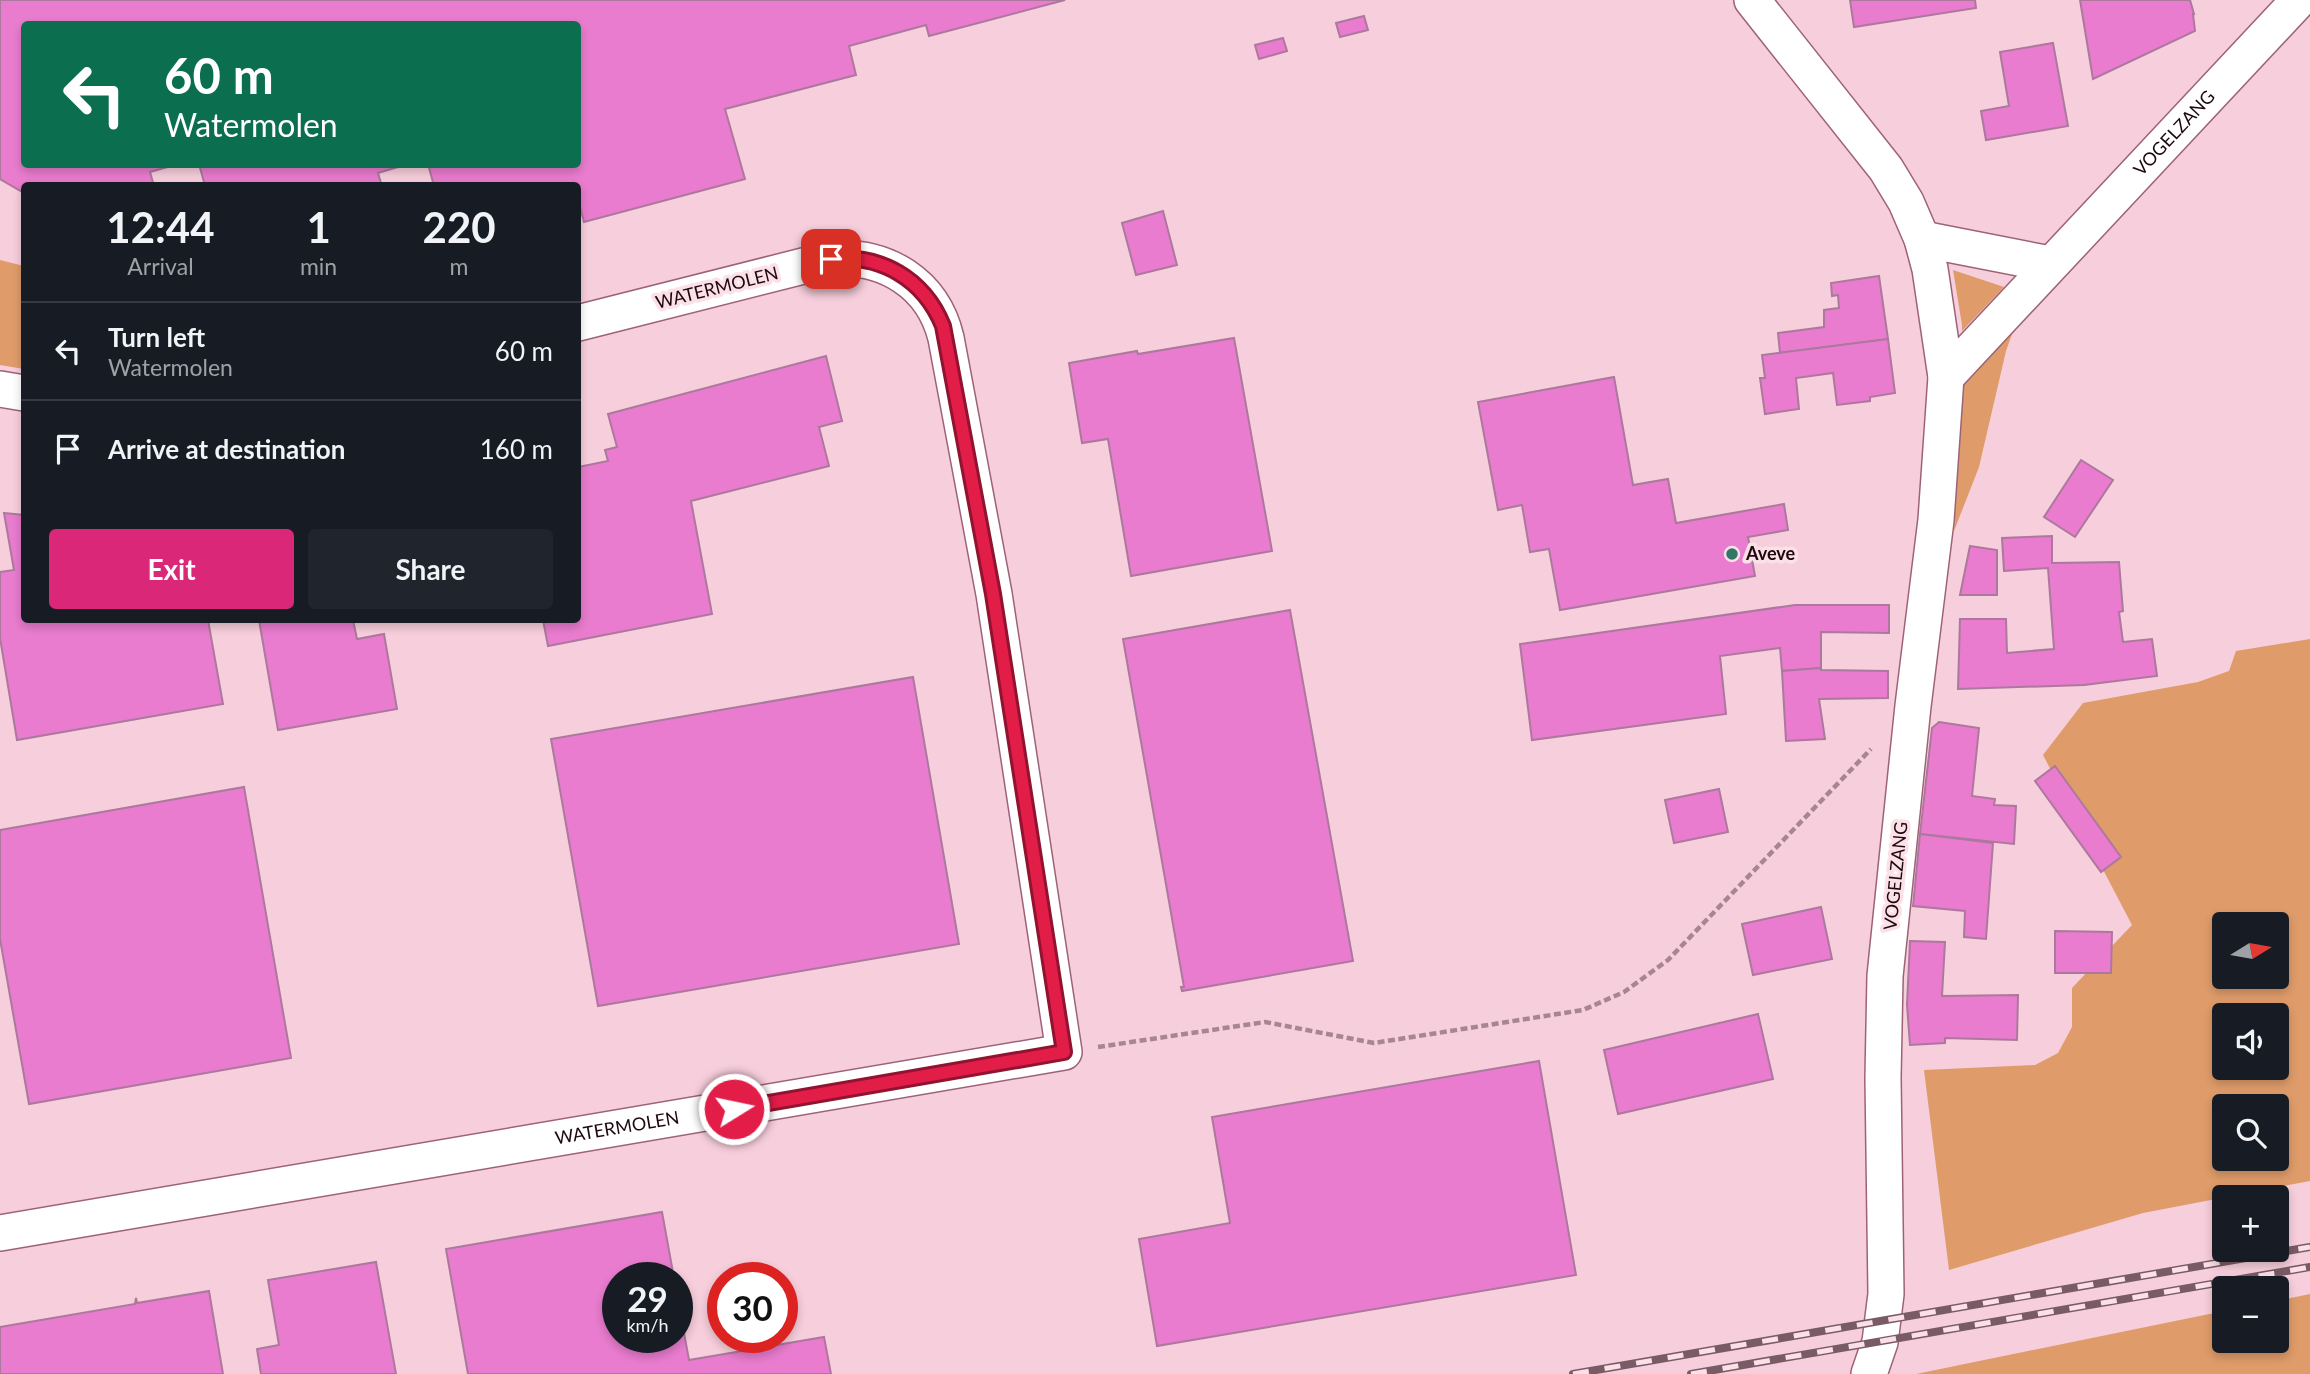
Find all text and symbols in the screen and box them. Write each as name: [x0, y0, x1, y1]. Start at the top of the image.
text: 60 m: [164, 46, 274, 104]
icon: left: [49, 49, 140, 140]
street label: VOGELZANG: [2128, 85, 2219, 180]
text: Watermolen: [164, 105, 338, 144]
text: 12:44: [106, 202, 215, 252]
text: 1: [306, 202, 331, 252]
text: 220: [423, 202, 496, 252]
pin: [801, 229, 861, 289]
icon: arrive: [812, 240, 850, 278]
text: Arrival: [127, 252, 194, 280]
text: min: [300, 252, 337, 280]
text: m: [450, 252, 469, 280]
street label: WATERMOLEN: [653, 261, 780, 313]
text: Turn left: [108, 321, 205, 353]
icon: left: [49, 332, 87, 370]
text: 60 m: [495, 335, 553, 367]
text: Watermolen: [108, 353, 233, 381]
icon: arrive: [49, 430, 87, 468]
text: Arrive at destination: [108, 433, 345, 465]
text: 160 m: [480, 433, 553, 465]
button: Exit: [49, 529, 294, 609]
button: Share: [308, 529, 553, 609]
place label: Aveve: [1745, 542, 1796, 564]
marker: Aveve: [1724, 546, 1740, 562]
street label: VOGELZANG: [1878, 821, 1912, 931]
north arrow: [2212, 912, 2289, 989]
map controls: [2212, 912, 2289, 1353]
button: sound: [2212, 1003, 2289, 1080]
position arrow: [697, 1072, 771, 1146]
button: search: [2212, 1094, 2289, 1171]
street label: WATERMOLEN: [553, 1106, 681, 1148]
button: +: [2212, 1185, 2289, 1262]
speed limit sign: 30: [707, 1262, 798, 1353]
button: −: [2212, 1276, 2289, 1353]
text: 29: [627, 1277, 668, 1319]
text: km/h: [626, 1314, 669, 1336]

